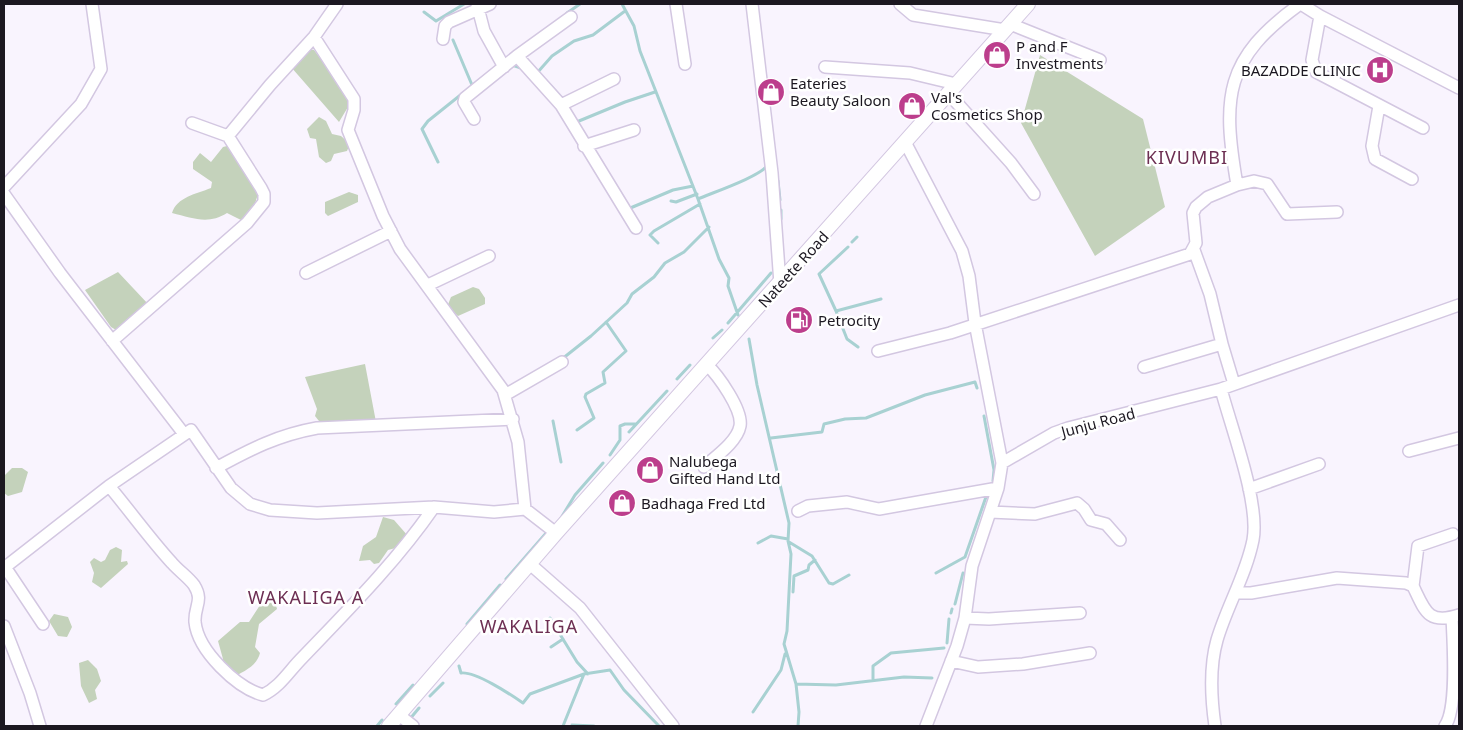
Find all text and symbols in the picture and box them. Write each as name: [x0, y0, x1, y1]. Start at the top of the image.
place label: P and F Investments: [1016, 36, 1103, 73]
shop icon: P and F Investments: [982, 40, 1012, 70]
hospital icon: BAZADDE CLINIC: [1365, 55, 1395, 85]
place label: BAZADDE CLINIC: [1241, 60, 1362, 80]
place label: Eateries Beauty Saloon: [790, 73, 891, 110]
shop icon: Eateries Beauty Saloon: [756, 77, 786, 107]
place label: Val's Cosmetics Shop: [931, 87, 1043, 124]
shop icon: Val's Cosmetics Shop: [897, 91, 927, 121]
district label: KIVUMBI: [1146, 145, 1228, 169]
street label: Nateete Road: [753, 227, 833, 311]
fuel station icon: Petrocity: [784, 305, 814, 335]
place label: Petrocity: [818, 310, 880, 330]
street label: Junju Road: [1057, 403, 1137, 442]
place label: Nalubega Gifted Hand Ltd: [669, 451, 780, 488]
shop icon: Nalubega Gifted Hand Ltd: [635, 455, 665, 485]
shop icon: Badhaga Fred Ltd: [607, 488, 637, 518]
place label: Badhaga Fred Ltd: [641, 493, 765, 513]
district label: WAKALIGA A: [248, 585, 364, 609]
district label: WAKALIGA: [480, 614, 578, 638]

